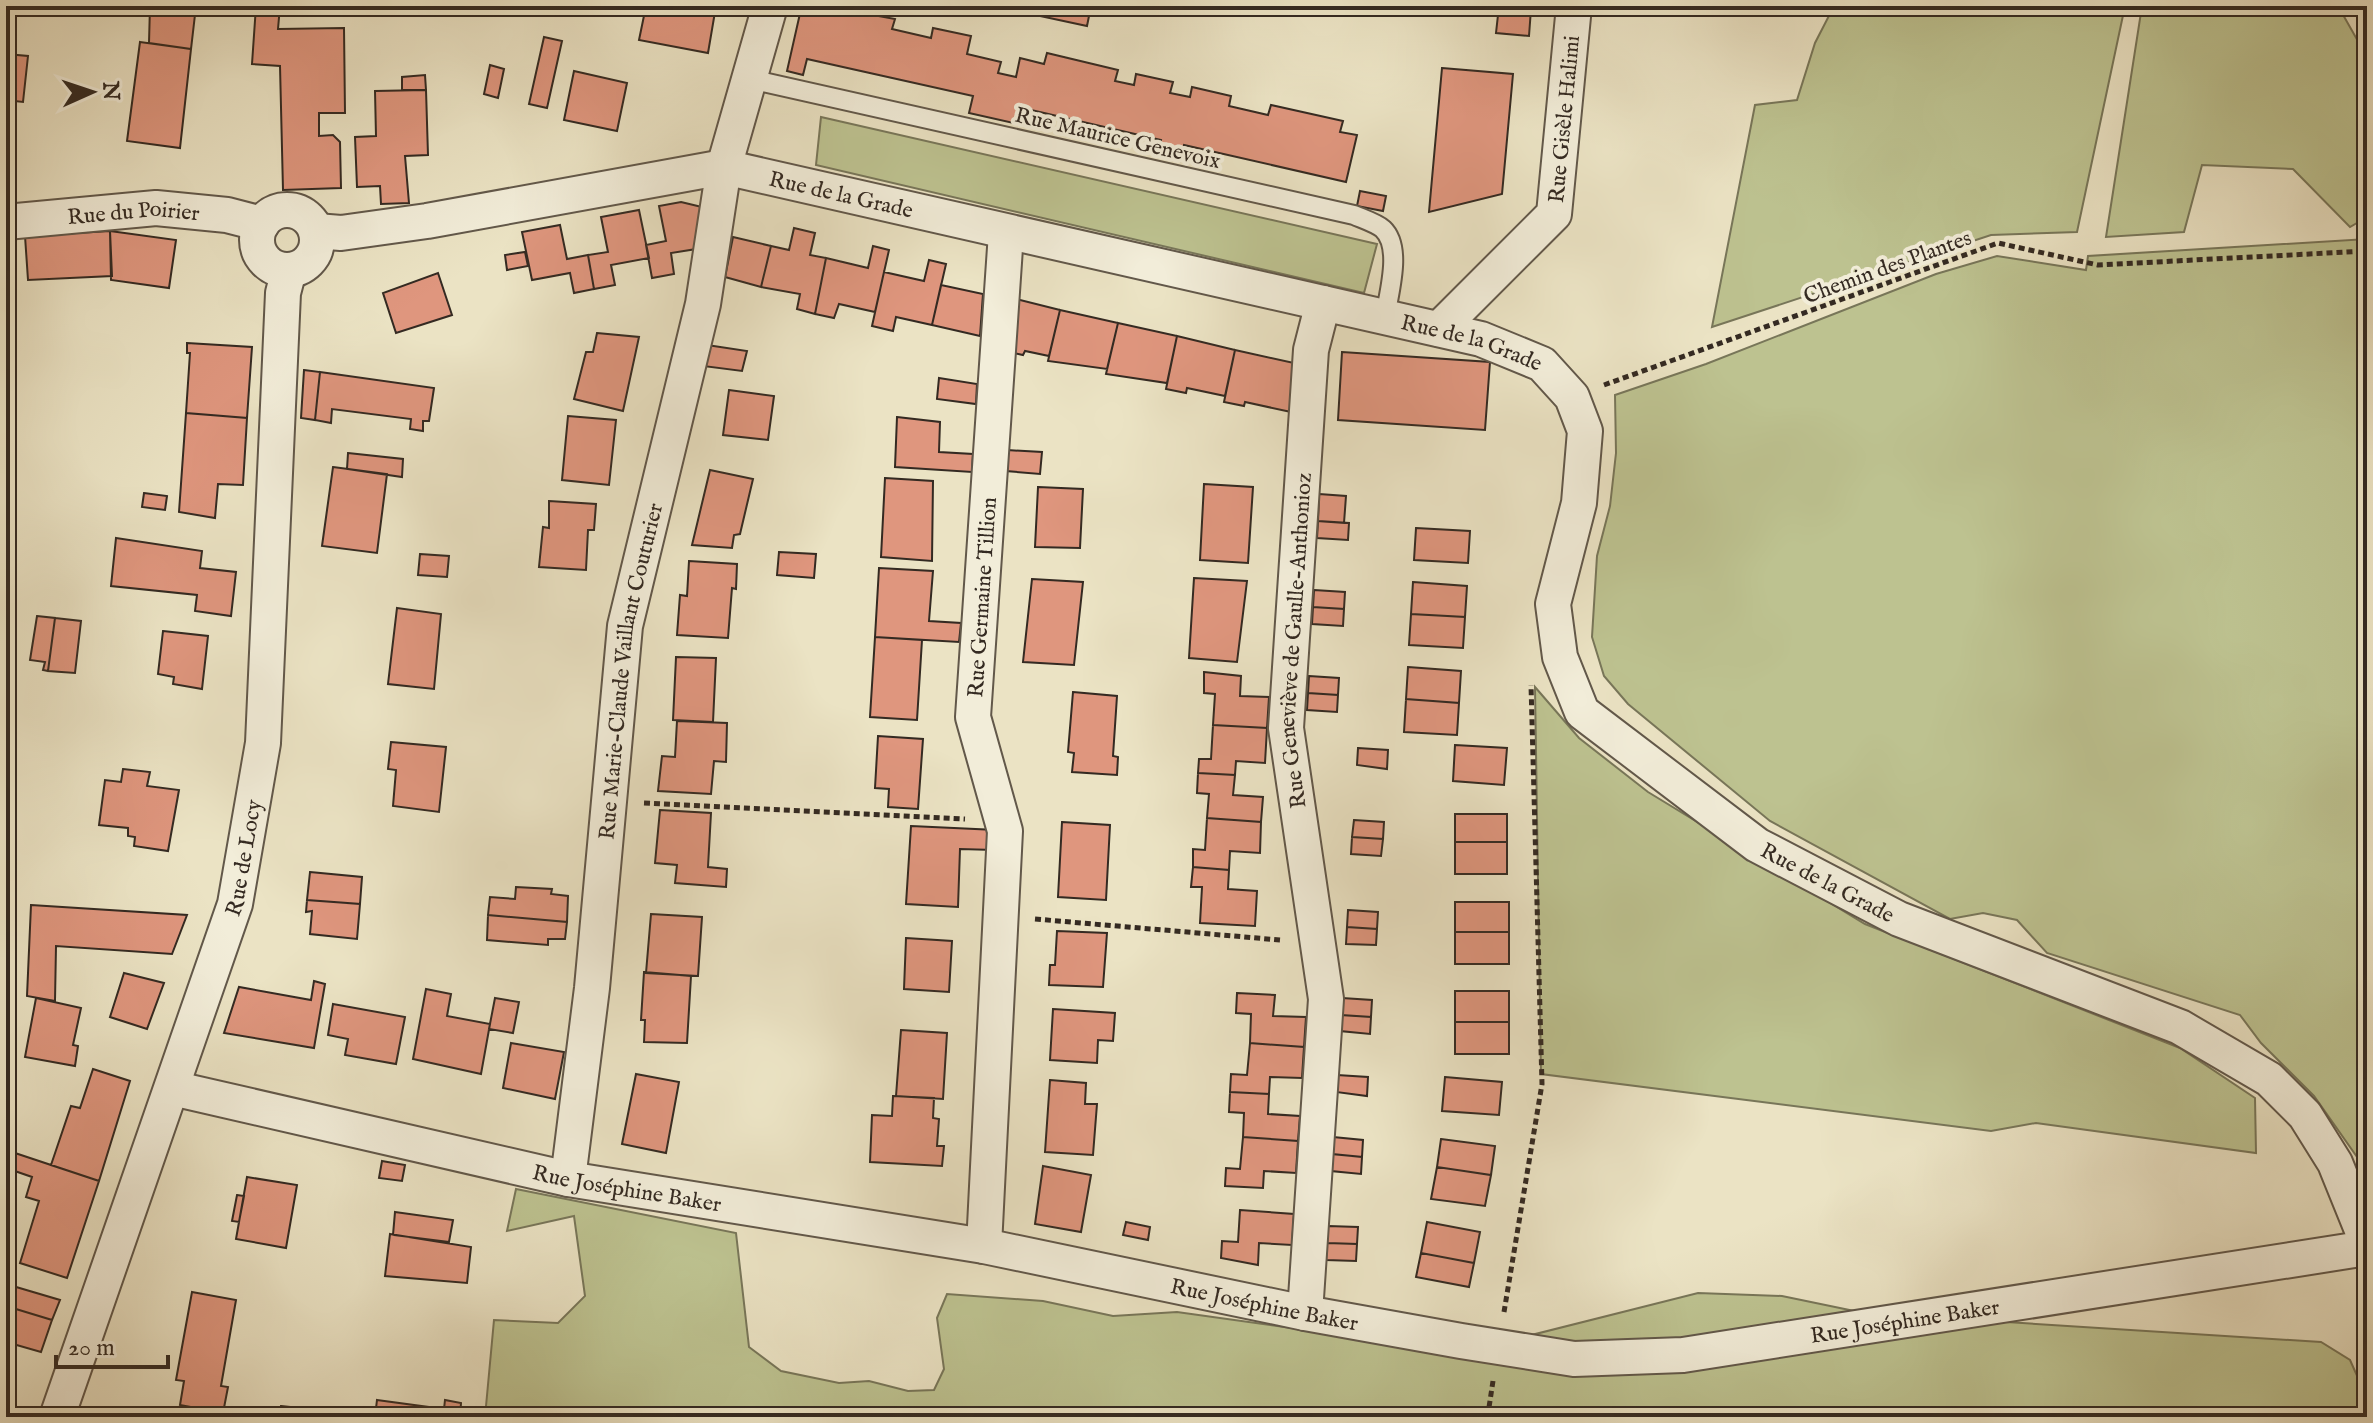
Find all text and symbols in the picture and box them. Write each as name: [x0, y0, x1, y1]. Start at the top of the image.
street label: Rue Gisèle Halimi: [1543, 34, 1587, 204]
north arrow: [52, 52, 132, 132]
text: N: [95, 80, 124, 101]
street label: Rue Maurice Genevoix: [1012, 102, 1223, 176]
street label: Rue de la Grade: [766, 166, 916, 226]
street label: Rue du Poirier: [66, 195, 201, 232]
street label: Chemin des Plantes: [1800, 225, 1975, 311]
street label: Rue de la Grade: [1398, 309, 1546, 379]
street label: Rue Geneviève de Gaulle-Anthonioz: [1274, 472, 1319, 810]
street label: Rue Germaine Tillion: [962, 496, 1004, 699]
street label: Rue Marie-Claude Vaillant Couturier: [594, 500, 670, 841]
street label: Rue de Locy: [220, 798, 269, 920]
street label: Rue de la Grade: [1755, 837, 1899, 930]
street label: Rue Joséphine Baker: [529, 1159, 723, 1219]
street label: Rue Joséphine Baker: [1167, 1273, 1360, 1338]
street label: Rue Joséphine Baker: [1808, 1294, 2002, 1351]
scale bar: [56, 1319, 168, 1369]
text: 20 m: [68, 1333, 115, 1364]

